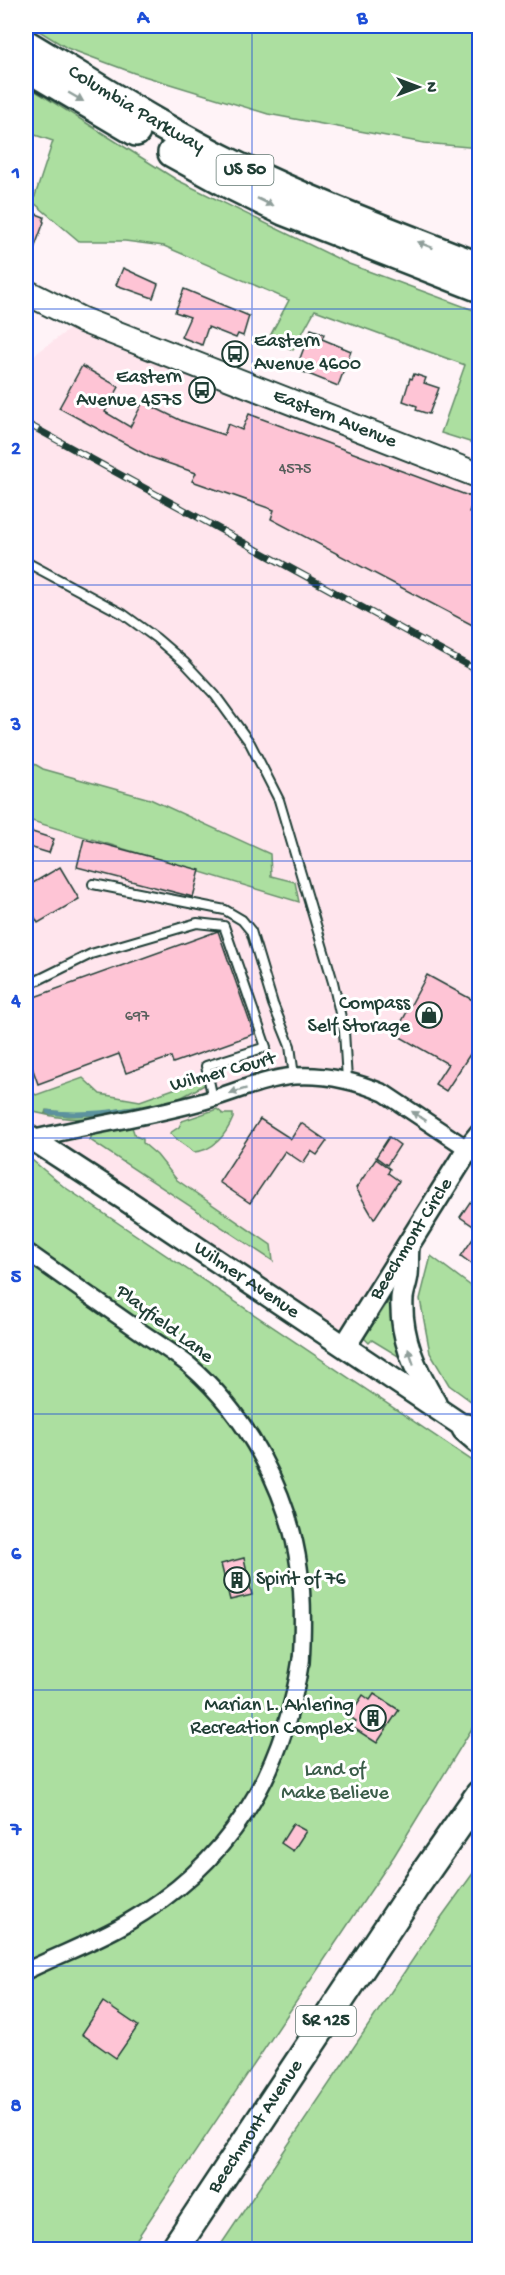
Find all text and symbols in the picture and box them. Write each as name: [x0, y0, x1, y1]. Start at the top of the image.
text: A: [136, 8, 151, 31]
text: B: [356, 8, 368, 31]
north arrow: [388, 57, 448, 117]
street label: Columbia Parkway: [63, 60, 208, 159]
text: N: [420, 82, 439, 93]
one-way arrow: [68, 92, 85, 102]
road number: US 50: [216, 155, 274, 185]
text: 1: [11, 163, 20, 186]
one-way arrow: [256, 197, 273, 207]
one-way arrow: [416, 240, 434, 250]
place label: Eastern Avenue 4600: [254, 331, 361, 377]
bus stop icon: Eastern Avenue 4600: [220, 339, 250, 369]
place label: Eastern Avenue 4575: [76, 367, 182, 413]
bus stop icon: Eastern Avenue 4575: [187, 375, 217, 405]
street label: Eastern Avenue: [269, 384, 400, 454]
text: 2: [11, 439, 21, 462]
house number: 4575: [279, 461, 311, 480]
text: 3: [10, 715, 21, 738]
text: 4: [10, 991, 21, 1014]
place label: Compass Self Storage: [307, 993, 411, 1039]
shop icon: Compass Self Storage: [414, 1000, 444, 1030]
house number: 697: [125, 1008, 150, 1027]
street label: Wilmer Court: [168, 1047, 280, 1098]
one-way arrow: [229, 1087, 247, 1096]
one-way arrow: [411, 1111, 427, 1122]
street label: Beechmont Circle: [365, 1173, 459, 1305]
street label: Wilmer Avenue: [189, 1237, 304, 1325]
text: 5: [11, 1267, 22, 1290]
street label: Playfield Lane: [110, 1280, 218, 1370]
one-way arrow: [406, 1348, 416, 1366]
text: 6: [11, 1544, 22, 1567]
building icon: Spirit of 76: [222, 1565, 252, 1595]
place label: Spirit of 76: [256, 1569, 346, 1592]
place label: Marian L. Ahlering Recreation Complex: [190, 1695, 354, 1741]
building icon: Marian L. Ahlering Recreation Complex: [358, 1703, 388, 1733]
park label: Land of Make Believe: [281, 1760, 390, 1806]
text: 7: [10, 1820, 23, 1843]
road number: SR 125: [296, 2006, 356, 2036]
street label: Beechmont Avenue: [203, 2055, 309, 2199]
text: 8: [11, 2096, 22, 2119]

